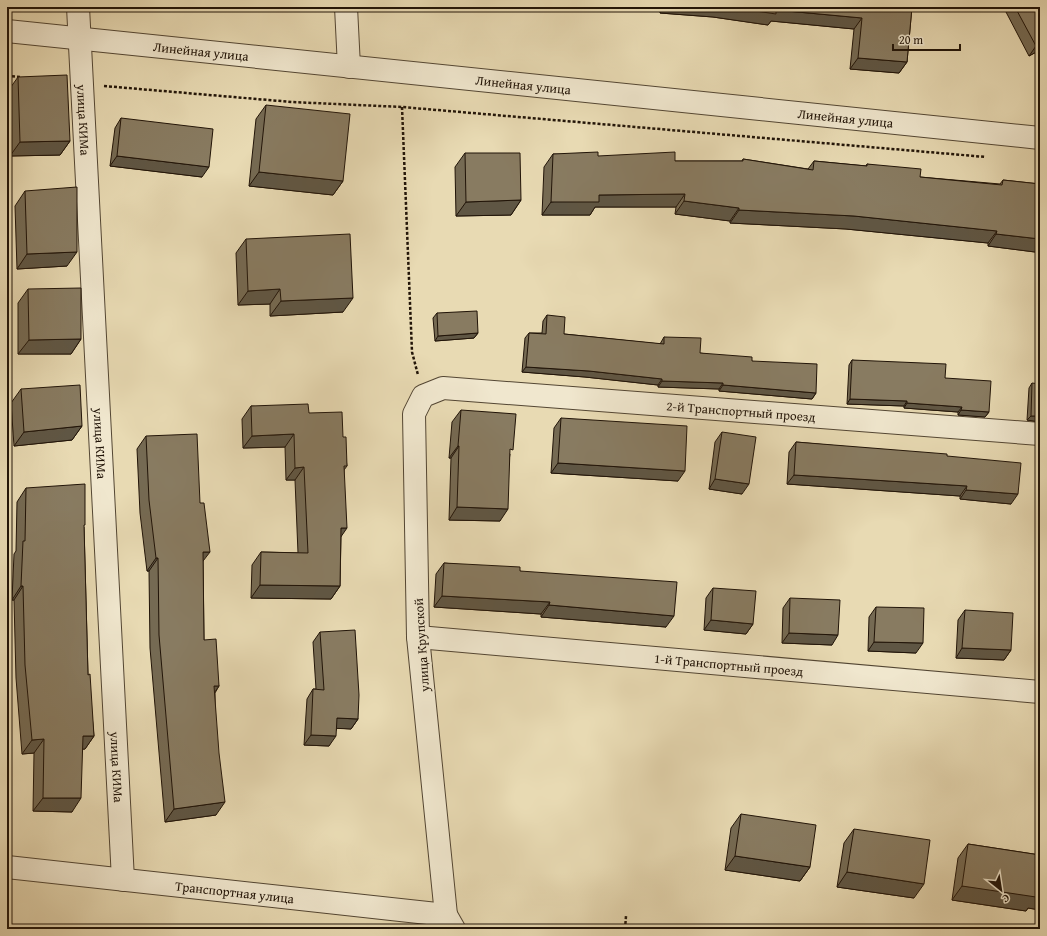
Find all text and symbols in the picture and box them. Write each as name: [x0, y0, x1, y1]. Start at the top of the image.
scale bar: [893, 26, 960, 52]
text: 20 m: [899, 31, 923, 48]
street label: Линейная улица: [152, 37, 250, 66]
street label: Линейная улица: [475, 71, 573, 99]
street label: улица КИМа: [72, 83, 95, 157]
street label: Линейная улица: [797, 104, 895, 133]
street label: 2-й Транспортный проезд: [666, 396, 816, 427]
street label: улица КИМа: [89, 406, 111, 480]
street label: улица Крупской: [409, 597, 434, 693]
street label: 1-й Транспортный проезд: [653, 649, 804, 681]
street label: улица КИМа: [105, 730, 128, 804]
north arrow: [981, 870, 1021, 910]
street label: Транспортная улица: [174, 876, 296, 908]
text: С: [999, 890, 1013, 907]

